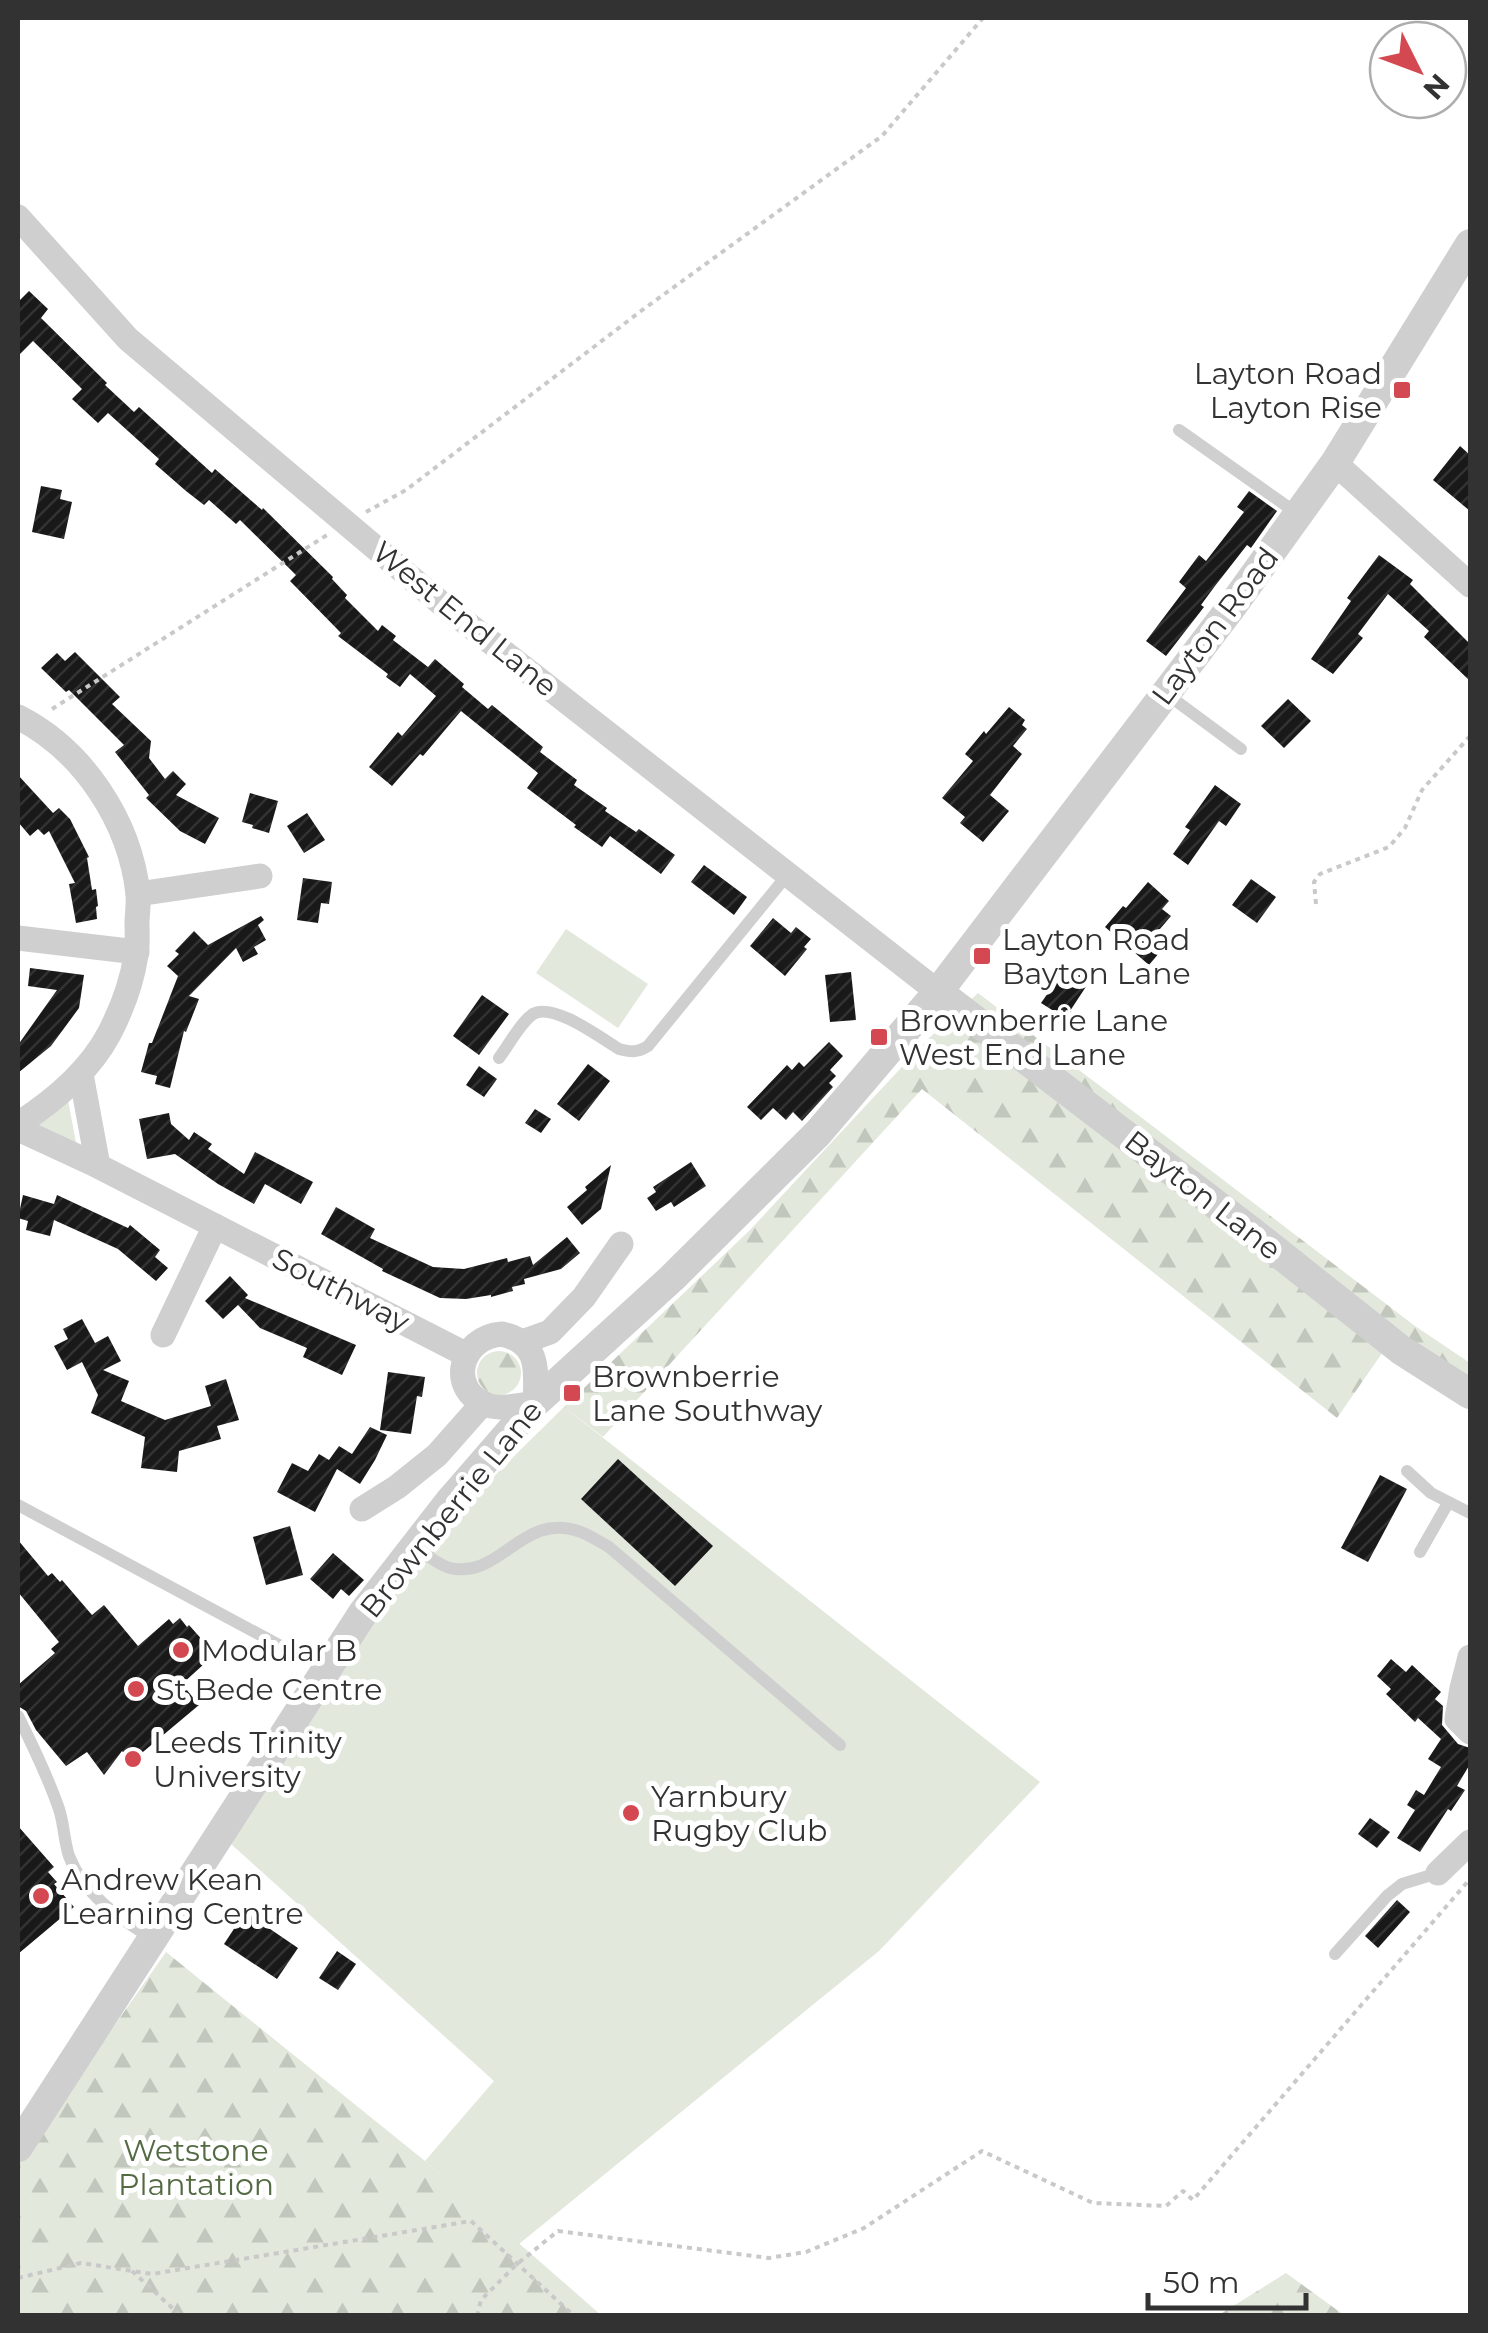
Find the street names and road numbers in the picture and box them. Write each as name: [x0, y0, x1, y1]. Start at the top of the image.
street label: West End Lane: [365, 533, 565, 705]
street label: Layton Road: [1144, 540, 1286, 712]
street label: Bayton Lane: [1117, 1122, 1289, 1268]
street label: Southway: [266, 1240, 416, 1341]
street label: Brownberrie Lane: [352, 1393, 550, 1625]

